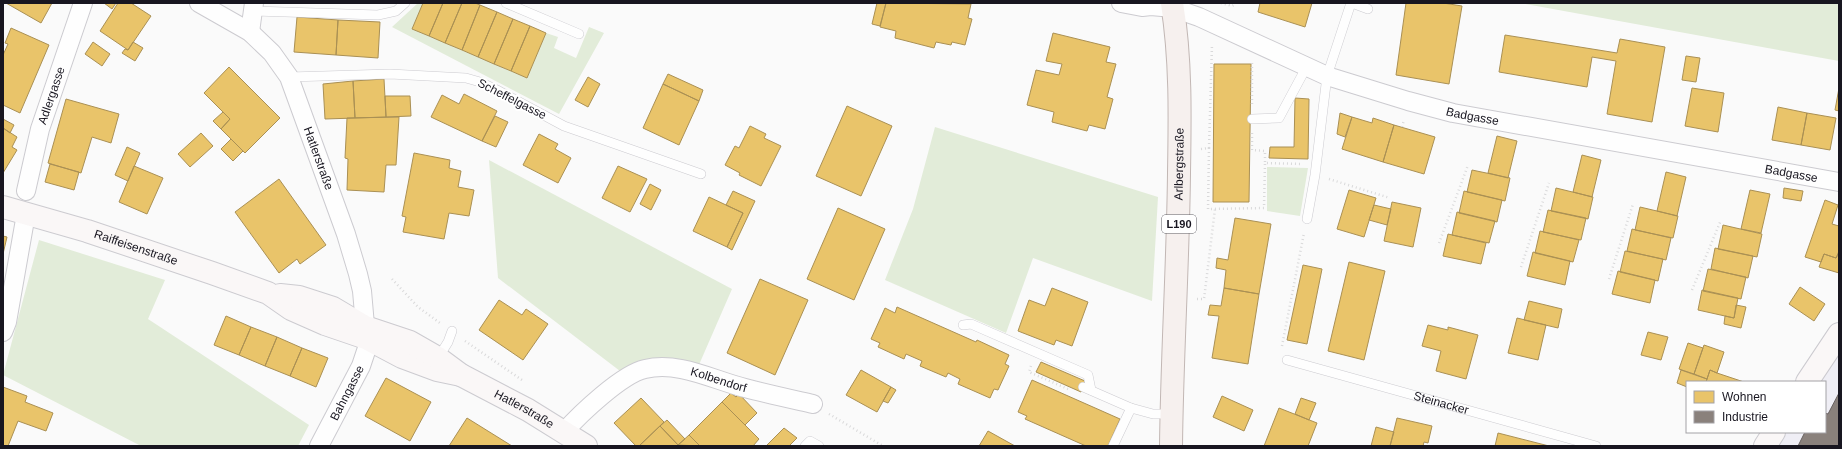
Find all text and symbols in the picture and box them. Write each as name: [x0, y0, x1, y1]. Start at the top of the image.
street label: Adlergasse: [35, 64, 68, 126]
street label: Scheffelgasse: [475, 76, 549, 122]
street label: Badgasse: [1444, 104, 1500, 128]
street label: Hatlerstraße: [301, 125, 336, 192]
street label: Arlbergstraße: [1172, 127, 1187, 201]
street label: Badgasse: [1764, 162, 1819, 185]
road number: L190: [1162, 215, 1196, 233]
street label: Raiffeisenstraße: [92, 227, 180, 268]
street label: Bahngasse: [327, 363, 367, 423]
street label: Kolbendorf: [689, 364, 749, 395]
legend: [1686, 381, 1826, 433]
street label: Hatlerstraße: [492, 387, 557, 431]
street label: Steinacker: [1412, 389, 1470, 417]
text: Wohnen: [1722, 390, 1766, 404]
text: Industrie: [1722, 410, 1768, 424]

